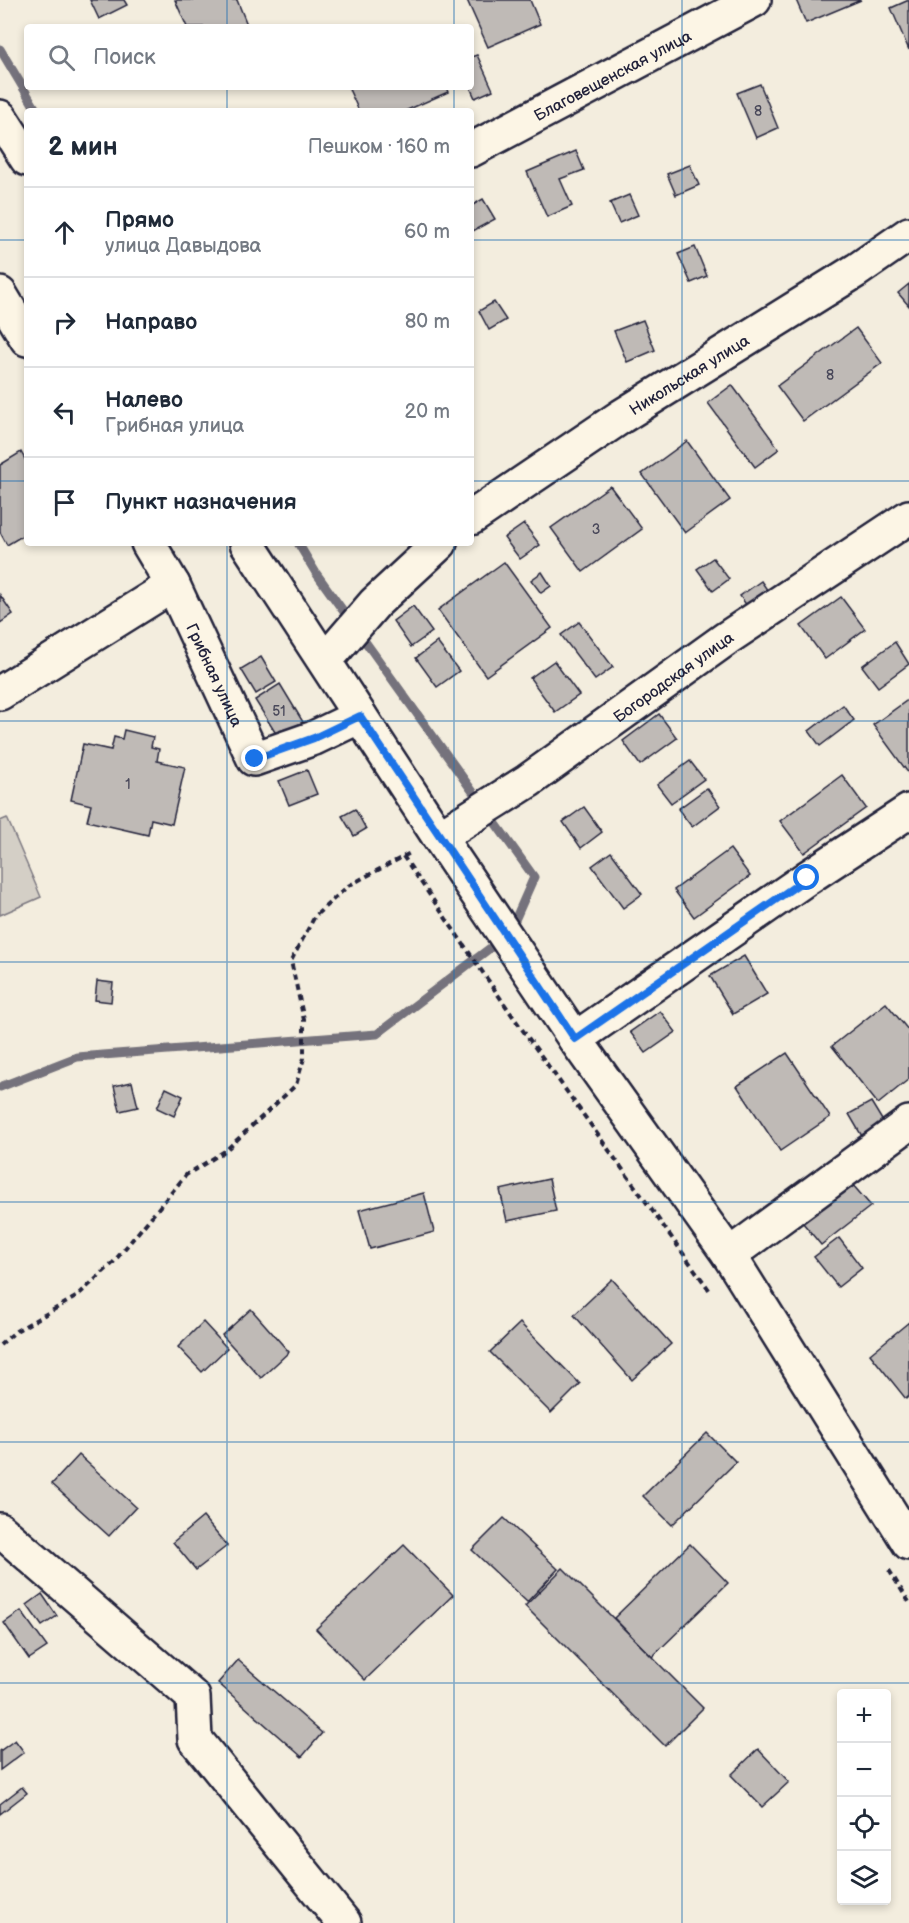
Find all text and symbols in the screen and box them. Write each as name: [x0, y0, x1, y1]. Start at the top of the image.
search box: [24, 24, 474, 90]
street label: Благовещенская улица: [531, 27, 695, 126]
icon: search: [45, 41, 78, 74]
text: Поиск: [93, 44, 156, 71]
house number: 8: [754, 103, 762, 120]
text: 2 мин: [48, 132, 118, 163]
text: Пешком · 160 m: [308, 135, 450, 159]
text: Прямо: [105, 207, 174, 234]
icon: ahead: [48, 216, 81, 249]
text: 60 m: [404, 220, 450, 244]
text: улица Давыдова: [105, 234, 261, 258]
icon: right: [48, 306, 81, 339]
text: Направо: [105, 309, 197, 336]
text: 80 m: [405, 310, 450, 334]
street label: Никольская улица: [626, 331, 754, 420]
house number: 8: [826, 367, 834, 384]
text: Налево: [105, 387, 183, 414]
icon: left: [48, 396, 81, 429]
text: 20 m: [405, 400, 450, 424]
text: Грибная улица: [105, 414, 244, 438]
icon: arrive: [48, 486, 81, 519]
text: Пункт назначения: [105, 489, 297, 516]
house number: 3: [592, 521, 600, 538]
street label: Грибная улица: [181, 621, 246, 731]
street label: Богородская улица: [610, 628, 738, 727]
house number: 51: [272, 703, 286, 720]
route end: [241, 745, 267, 771]
house number: 1: [125, 776, 131, 793]
route start: [793, 864, 819, 890]
map controls: [837, 1689, 891, 1905]
button: +: [837, 1689, 891, 1743]
button: −: [837, 1743, 891, 1797]
button: locate: [837, 1797, 891, 1851]
button: layers: [837, 1851, 891, 1905]

